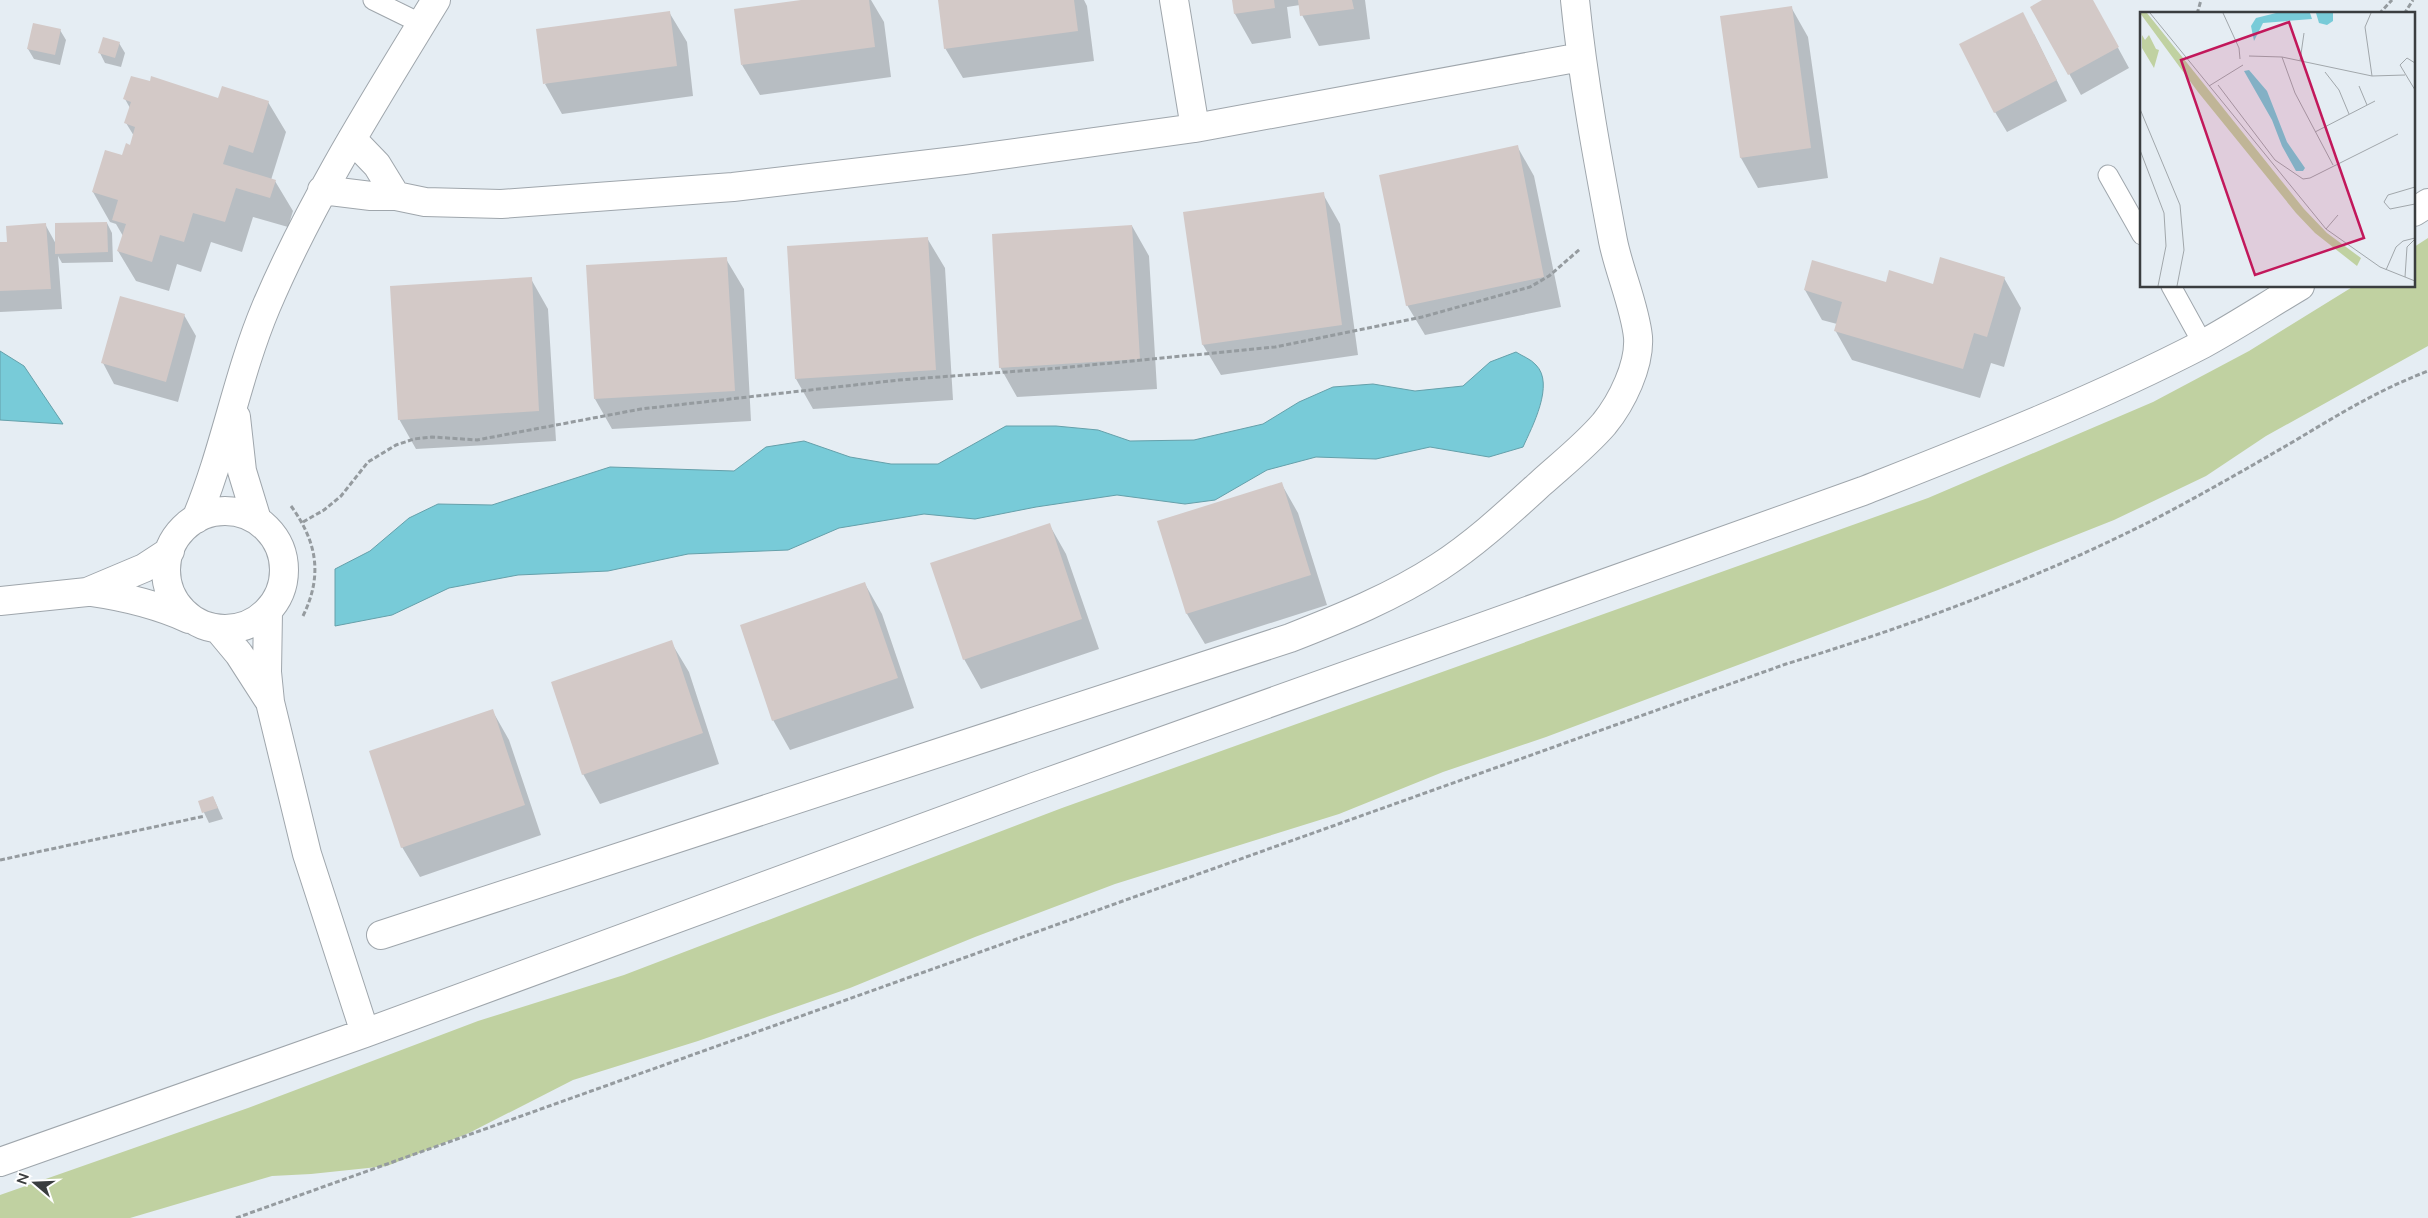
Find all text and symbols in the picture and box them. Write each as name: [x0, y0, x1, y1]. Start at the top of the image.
inset map: [2140, 12, 2416, 288]
north arrow: [10, 1158, 60, 1208]
text: N: [12, 1171, 32, 1186]

